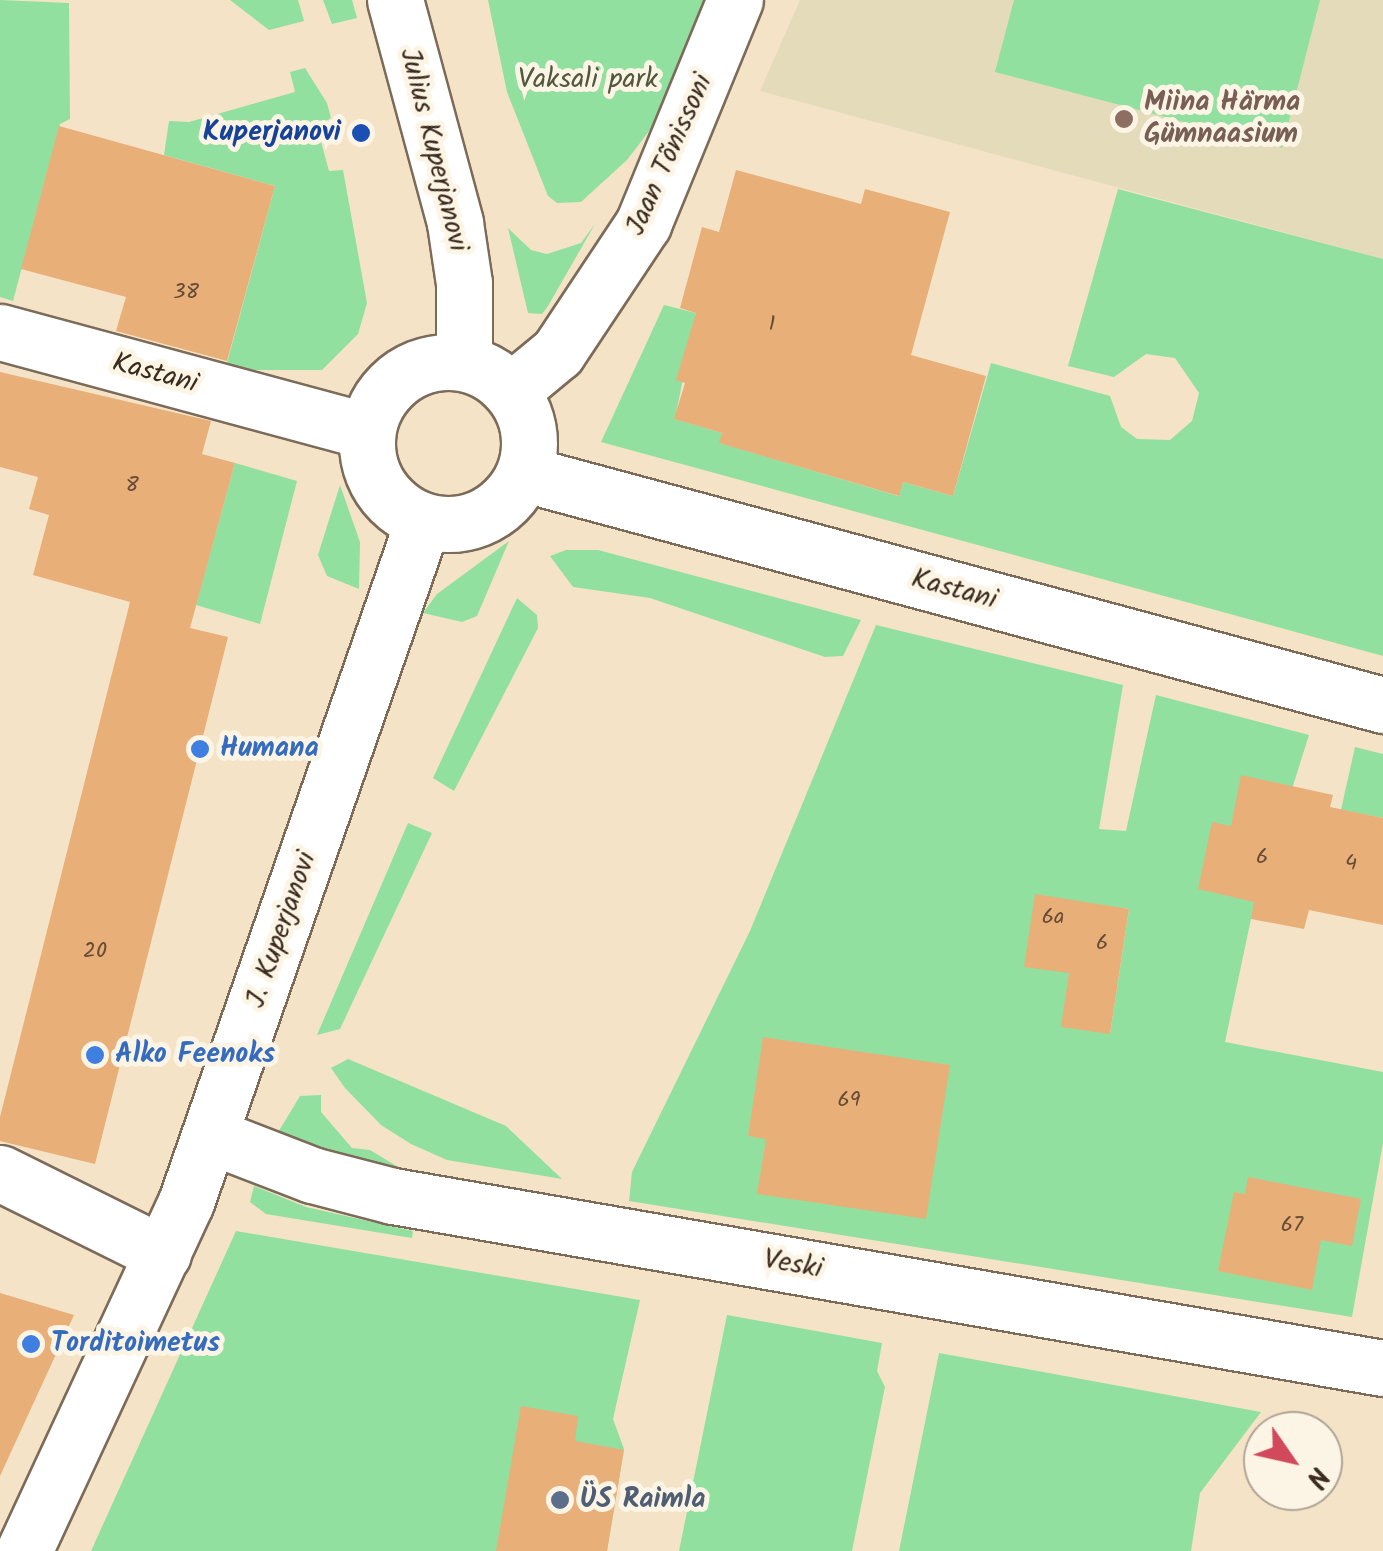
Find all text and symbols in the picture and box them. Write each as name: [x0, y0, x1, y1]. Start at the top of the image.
street label: Julius Kuperjanovi: [392, 45, 474, 255]
park label: Vaksali park: [518, 63, 658, 97]
street label: Jaan Tõnissoni: [619, 69, 721, 241]
place label: Miina Härma Gümnaasium: [1144, 86, 1300, 152]
marker: Miina Härma Gümnaasium: [1113, 108, 1135, 130]
place label: Kuperjanovi: [203, 116, 341, 150]
marker: Kuperjanovi: [350, 122, 372, 144]
house number: 38: [173, 280, 199, 306]
house number: 1: [769, 312, 775, 338]
street label: Kastani: [109, 346, 201, 402]
house number: 8: [125, 473, 139, 499]
street label: Kastani: [908, 562, 1000, 618]
place label: Humana: [220, 732, 319, 766]
marker: Humana: [189, 738, 211, 760]
house number: 6: [1256, 845, 1268, 871]
street label: J. Kuperjanovi: [240, 848, 324, 1012]
house number: 4: [1345, 851, 1357, 877]
house number: 6a: [1042, 905, 1064, 931]
house number: 6: [1096, 931, 1108, 957]
house number: 20: [83, 939, 107, 965]
place label: Alko Feenoks: [115, 1038, 275, 1072]
marker: Alko Feenoks: [84, 1044, 106, 1066]
house number: 69: [838, 1088, 860, 1114]
house number: 67: [1281, 1213, 1303, 1239]
street label: Veski: [761, 1243, 825, 1287]
place label: Torditoimetus: [51, 1327, 220, 1361]
marker: Torditoimetus: [20, 1333, 42, 1355]
north arrow: [1243, 1411, 1343, 1511]
text: N: [1293, 1457, 1340, 1497]
place label: ÜS Raimla: [580, 1483, 705, 1517]
marker: ÜS Raimla: [549, 1489, 571, 1511]

